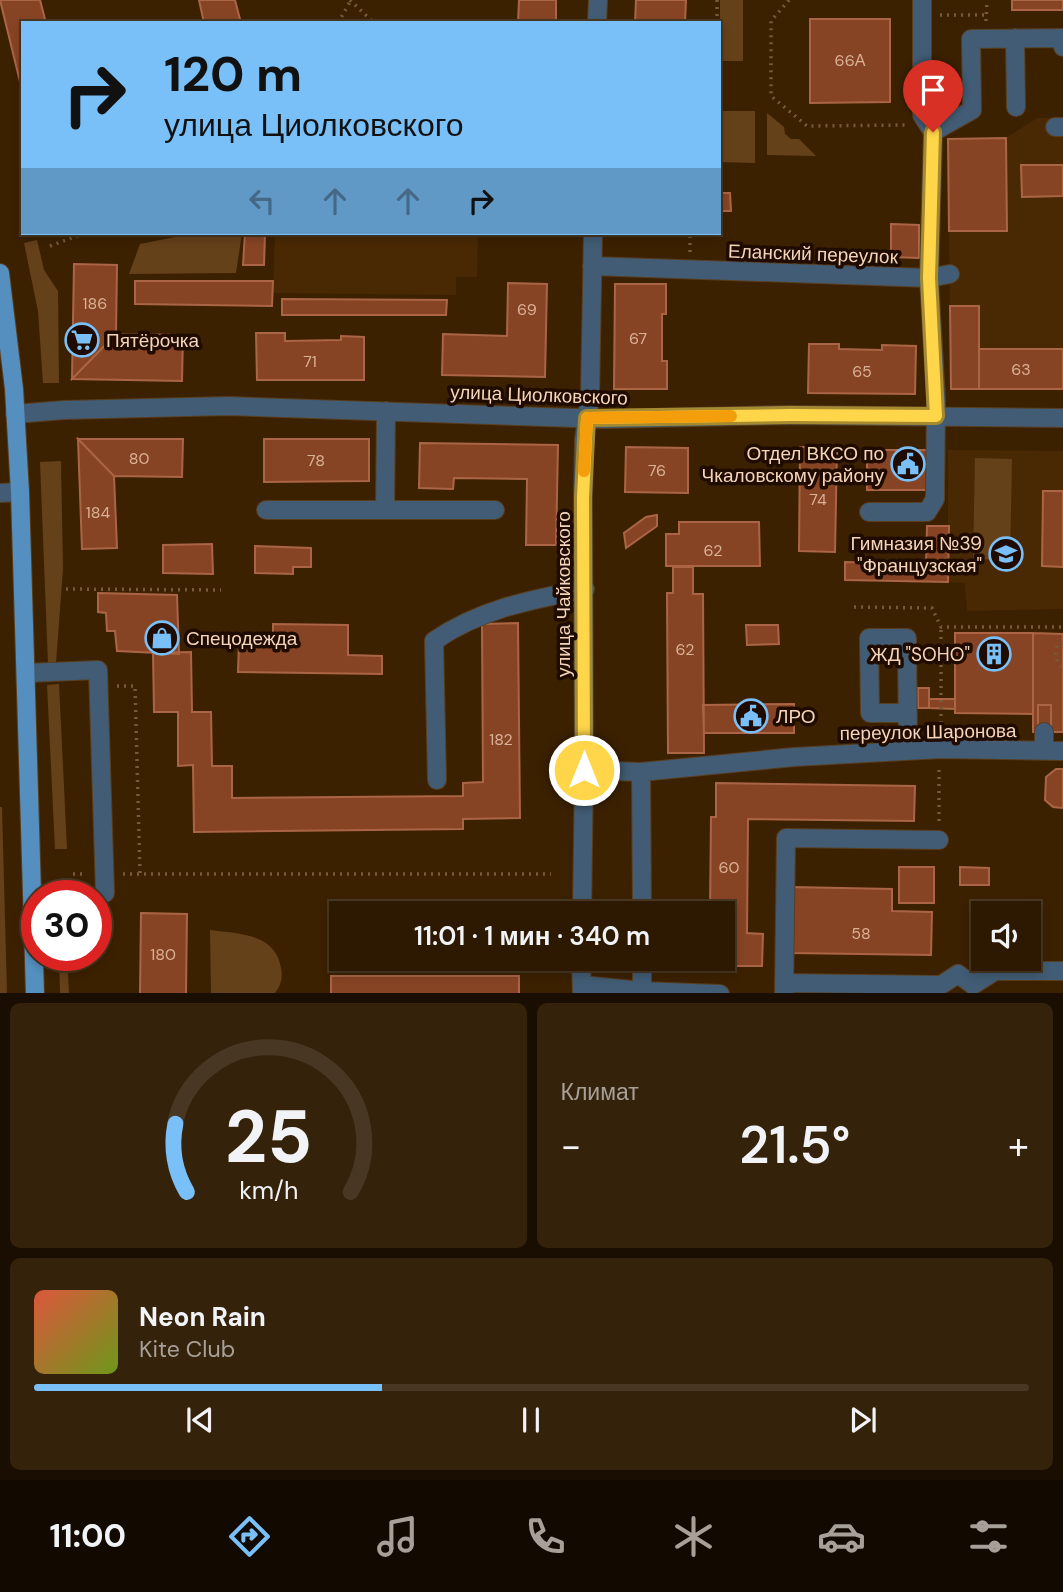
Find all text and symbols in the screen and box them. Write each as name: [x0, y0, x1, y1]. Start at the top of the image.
text: 120 m: [164, 42, 302, 106]
icon: right: [49, 49, 140, 140]
house number: 66А: [835, 50, 866, 71]
pin: [903, 60, 963, 132]
icon: arrive: [914, 71, 952, 109]
text: улица Циолковского: [164, 104, 464, 146]
icon: left: [243, 182, 281, 220]
icon: ahead: [316, 182, 354, 220]
icon: ahead: [389, 182, 427, 220]
icon: right: [462, 182, 500, 220]
street label: Еланский переулок: [728, 239, 899, 269]
house number: 186: [83, 293, 107, 314]
house number: 69: [517, 299, 537, 320]
supermarket icon: Пятёрочка: [63, 321, 101, 359]
place label: Пятёрочка: [106, 328, 200, 353]
house number: 67: [629, 328, 647, 349]
house number: 71: [303, 351, 317, 372]
house number: 63: [1011, 359, 1031, 380]
house number: 65: [852, 361, 872, 382]
street label: улица Циолковского: [450, 379, 628, 411]
place label: Отдел ВКСО по Чкаловскому району: [702, 441, 884, 488]
public building icon: Отдел ВКСО по Чкаловскому району: [889, 445, 927, 483]
house number: 80: [129, 448, 149, 469]
house number: 78: [307, 450, 325, 471]
house number: 76: [648, 460, 666, 481]
house number: 74: [809, 489, 827, 510]
house number: 184: [86, 502, 111, 523]
street label: улица Чайковского: [551, 511, 576, 677]
place label: Гимназия №39 "Французская": [851, 531, 982, 578]
school or university icon: Гимназия №39 "Французская": [987, 535, 1025, 573]
house number: 62: [704, 540, 722, 561]
shop icon: Спецодежда: [143, 619, 181, 657]
place label: Спецодежда: [186, 626, 298, 651]
building icon: ЖД "SOHO": [975, 635, 1013, 673]
house number: 62: [676, 639, 694, 660]
place label: ЖД "SOHO": [870, 642, 970, 667]
public building icon: ЛРО: [732, 697, 770, 735]
place label: ЛРО: [776, 704, 816, 729]
street label: переулок Шаронова: [839, 718, 1017, 746]
house number: 182: [489, 729, 513, 750]
position arrow: [547, 733, 621, 807]
house number: 60: [719, 857, 740, 878]
speed limit sign: 30: [21, 880, 112, 971]
map controls: [971, 901, 1041, 971]
button: sound: [971, 901, 1041, 971]
text: 11:01 · 1 мин · 340 m: [414, 919, 650, 953]
house number: 58: [851, 923, 871, 944]
house number: 180: [150, 944, 176, 965]
text: Климат: [561, 1077, 639, 1107]
text: 25: [225, 1090, 312, 1185]
text: 21.5°: [739, 1111, 850, 1179]
text: −: [561, 1121, 581, 1171]
text: +: [1008, 1121, 1029, 1171]
text: km/h: [239, 1173, 298, 1206]
text: Neon Rain: [139, 1300, 266, 1334]
text: Kite Club: [139, 1334, 235, 1364]
icon: previous: [181, 1401, 219, 1439]
icon: pause: [512, 1401, 550, 1439]
icon: next: [844, 1401, 882, 1439]
icon: directions: [225, 1512, 274, 1561]
icon: music: [373, 1512, 422, 1561]
icon: phone: [521, 1512, 570, 1561]
icon: climate: [669, 1512, 718, 1561]
icon: car: [817, 1512, 866, 1561]
icon: filters: [964, 1512, 1013, 1561]
text: 11:00: [49, 1515, 126, 1557]

